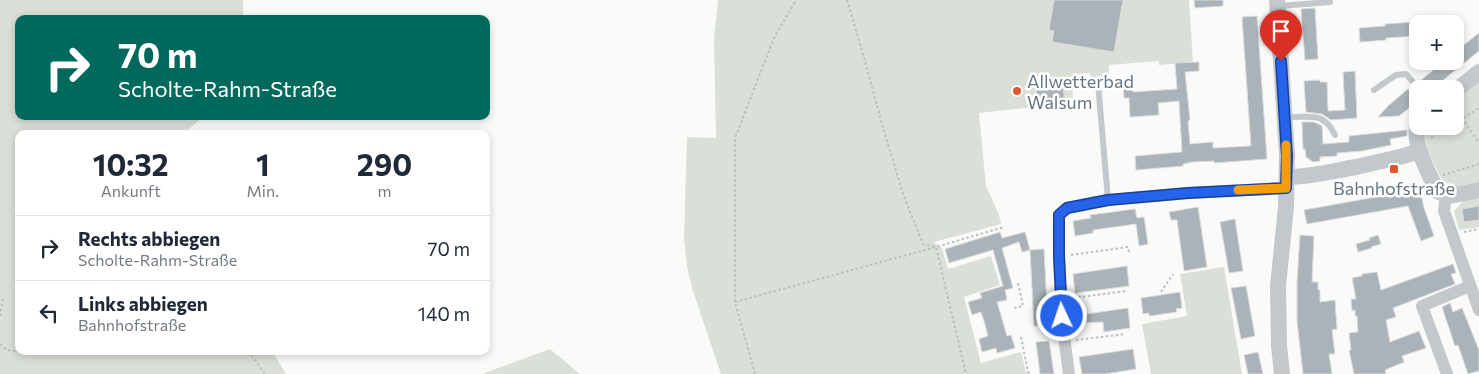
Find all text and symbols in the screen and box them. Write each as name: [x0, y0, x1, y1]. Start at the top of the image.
pin: [1260, 10, 1302, 61]
map controls: [1409, 15, 1464, 135]
button: +: [1409, 15, 1464, 70]
icon: arrive: [1267, 17, 1295, 45]
text: 70 m: [118, 32, 198, 75]
icon: right: [35, 35, 100, 100]
place label: Allwetterbad Walsum: [1027, 70, 1134, 113]
text: Scholte-Rahm-Straße: [118, 75, 337, 102]
button: −: [1409, 80, 1464, 135]
marker: Allwetterbad Walsum: [1011, 85, 1023, 97]
text: 10:32: [93, 145, 169, 182]
text: 1: [256, 145, 270, 182]
text: 290: [357, 145, 412, 182]
marker: Bahnhofstraße: [1388, 163, 1400, 175]
place label: Bahnhofstraße: [1333, 177, 1455, 199]
text: Ankunft: [101, 181, 161, 200]
text: Min.: [247, 181, 279, 200]
text: m: [377, 181, 391, 200]
text: Rechts abbiegen: [78, 227, 220, 250]
icon: right: [35, 234, 63, 262]
text: 70 m: [427, 237, 470, 260]
text: Scholte-Rahm-Straße: [78, 250, 237, 269]
position arrow: [1035, 289, 1087, 341]
text: Links abbiegen: [78, 292, 208, 315]
icon: left: [35, 299, 63, 327]
text: 140 m: [418, 302, 470, 325]
text: Bahnhofstraße: [78, 315, 186, 334]

